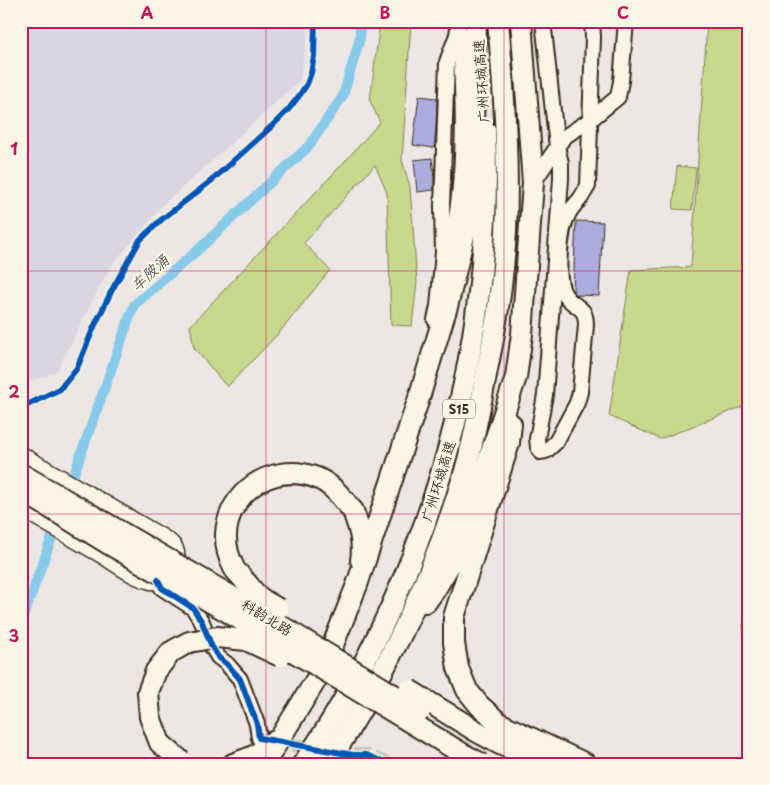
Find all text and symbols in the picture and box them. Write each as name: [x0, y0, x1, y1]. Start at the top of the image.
text: A: [141, 0, 154, 24]
text: B: [380, 0, 391, 24]
text: C: [617, 0, 629, 24]
street label: 广州环城高速: [468, 38, 494, 124]
text: 1: [10, 136, 18, 160]
water label: 车陂涌: [125, 248, 174, 296]
text: 2: [8, 379, 20, 403]
road number: S15: [443, 399, 475, 418]
street label: 广州环城高速: [416, 438, 460, 524]
street label: 科韵北路: [238, 594, 296, 640]
text: 3: [9, 623, 19, 647]

